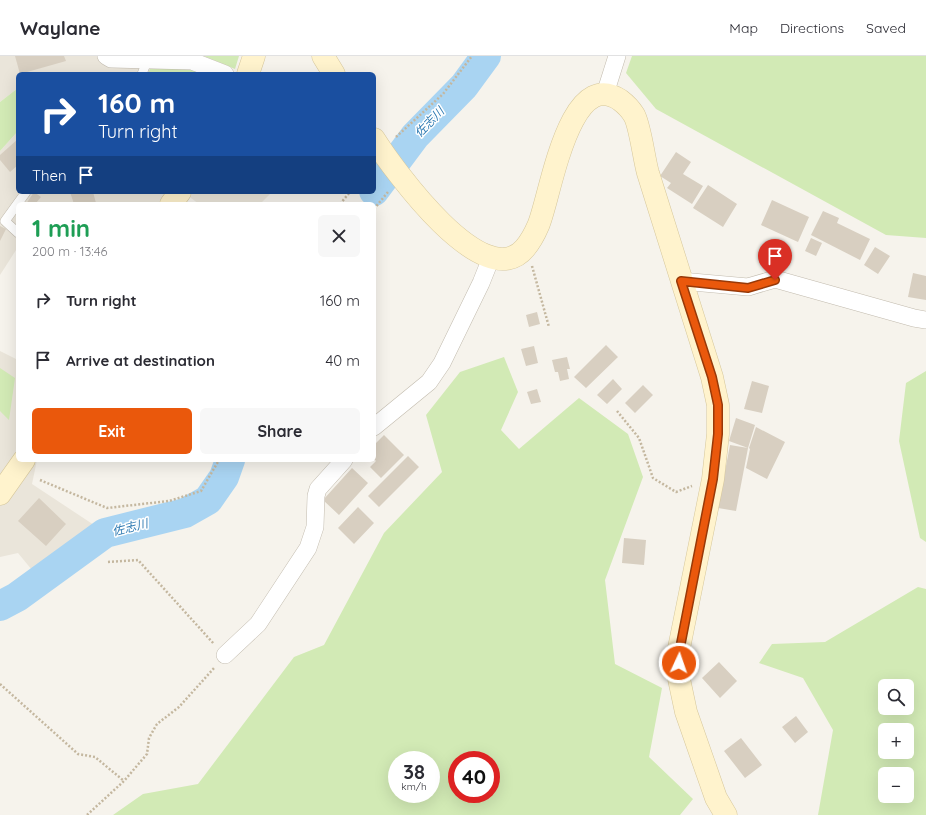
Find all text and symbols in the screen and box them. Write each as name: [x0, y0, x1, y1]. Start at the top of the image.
text: Waylane: [20, 16, 100, 40]
text: Map: [729, 19, 758, 37]
text: Directions: [780, 19, 844, 37]
text: Saved: [866, 19, 906, 37]
text: 160 m: [98, 85, 175, 120]
icon: right: [32, 88, 84, 140]
water label: 佐志川: [411, 102, 448, 140]
text: Turn right: [98, 120, 178, 143]
icon: arrive: [75, 164, 97, 186]
text: Then: [32, 166, 67, 185]
text: 1 min: [32, 213, 90, 243]
button: close: [318, 215, 360, 257]
pin: [758, 239, 792, 280]
text: 200 m · 13:46: [32, 243, 108, 259]
icon: arrive: [764, 245, 786, 267]
icon: right: [32, 289, 54, 311]
text: Turn right: [66, 291, 137, 310]
text: 160 m: [320, 291, 360, 310]
icon: arrive: [32, 349, 54, 371]
text: Arrive at destination: [66, 351, 215, 370]
text: 40 m: [325, 351, 360, 370]
button: Exit: [32, 408, 192, 454]
button: Share: [200, 408, 360, 454]
water label: 佐志川: [111, 515, 151, 539]
position arrow: [658, 642, 700, 684]
map controls: [878, 679, 914, 803]
button: search: [878, 679, 914, 715]
button: +: [878, 723, 914, 759]
speed limit sign: 40: [448, 751, 500, 803]
text: 38: [403, 759, 425, 784]
button: −: [878, 767, 914, 803]
text: km/h: [401, 780, 427, 793]

